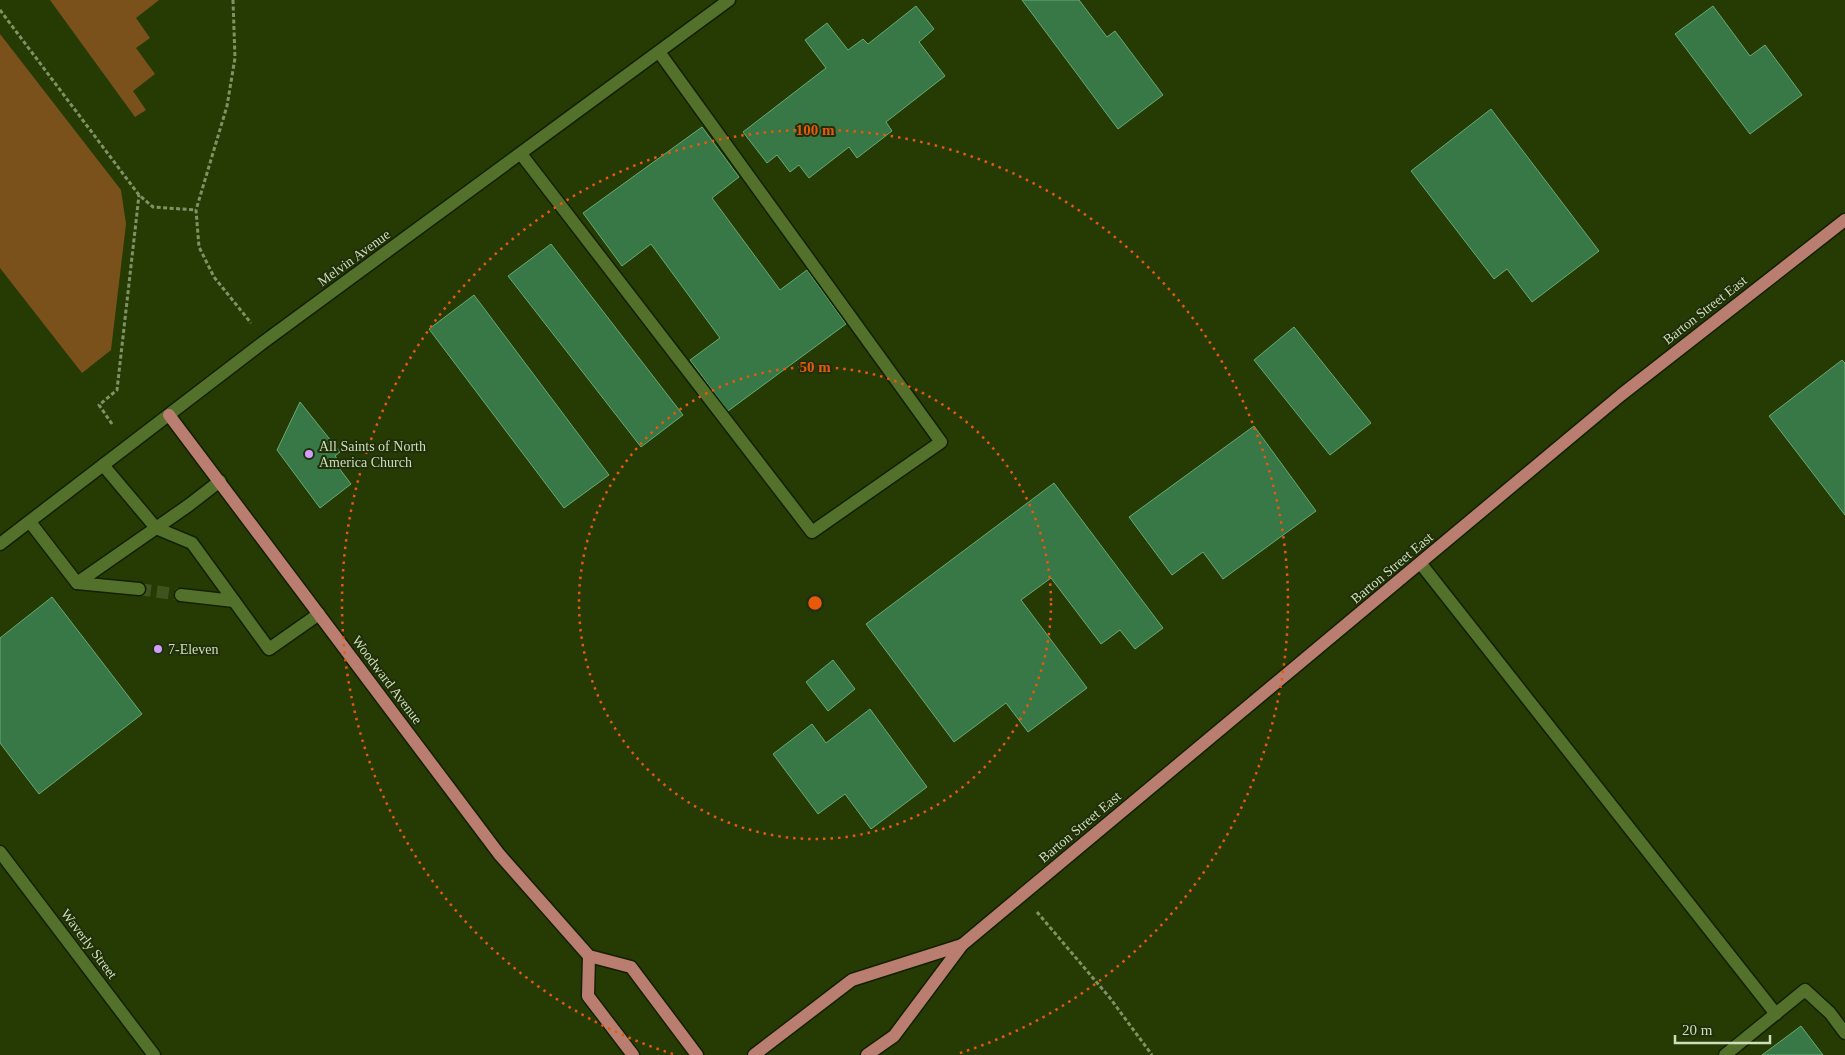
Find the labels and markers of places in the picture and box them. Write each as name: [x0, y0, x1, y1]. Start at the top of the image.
place label: All Saints of North America Church: [319, 439, 426, 470]
marker: All Saints of North America Church: [303, 448, 315, 460]
centre of rings: [806, 594, 824, 612]
place label: 7-Eleven: [168, 642, 219, 657]
marker: 7-Eleven: [152, 643, 164, 655]

